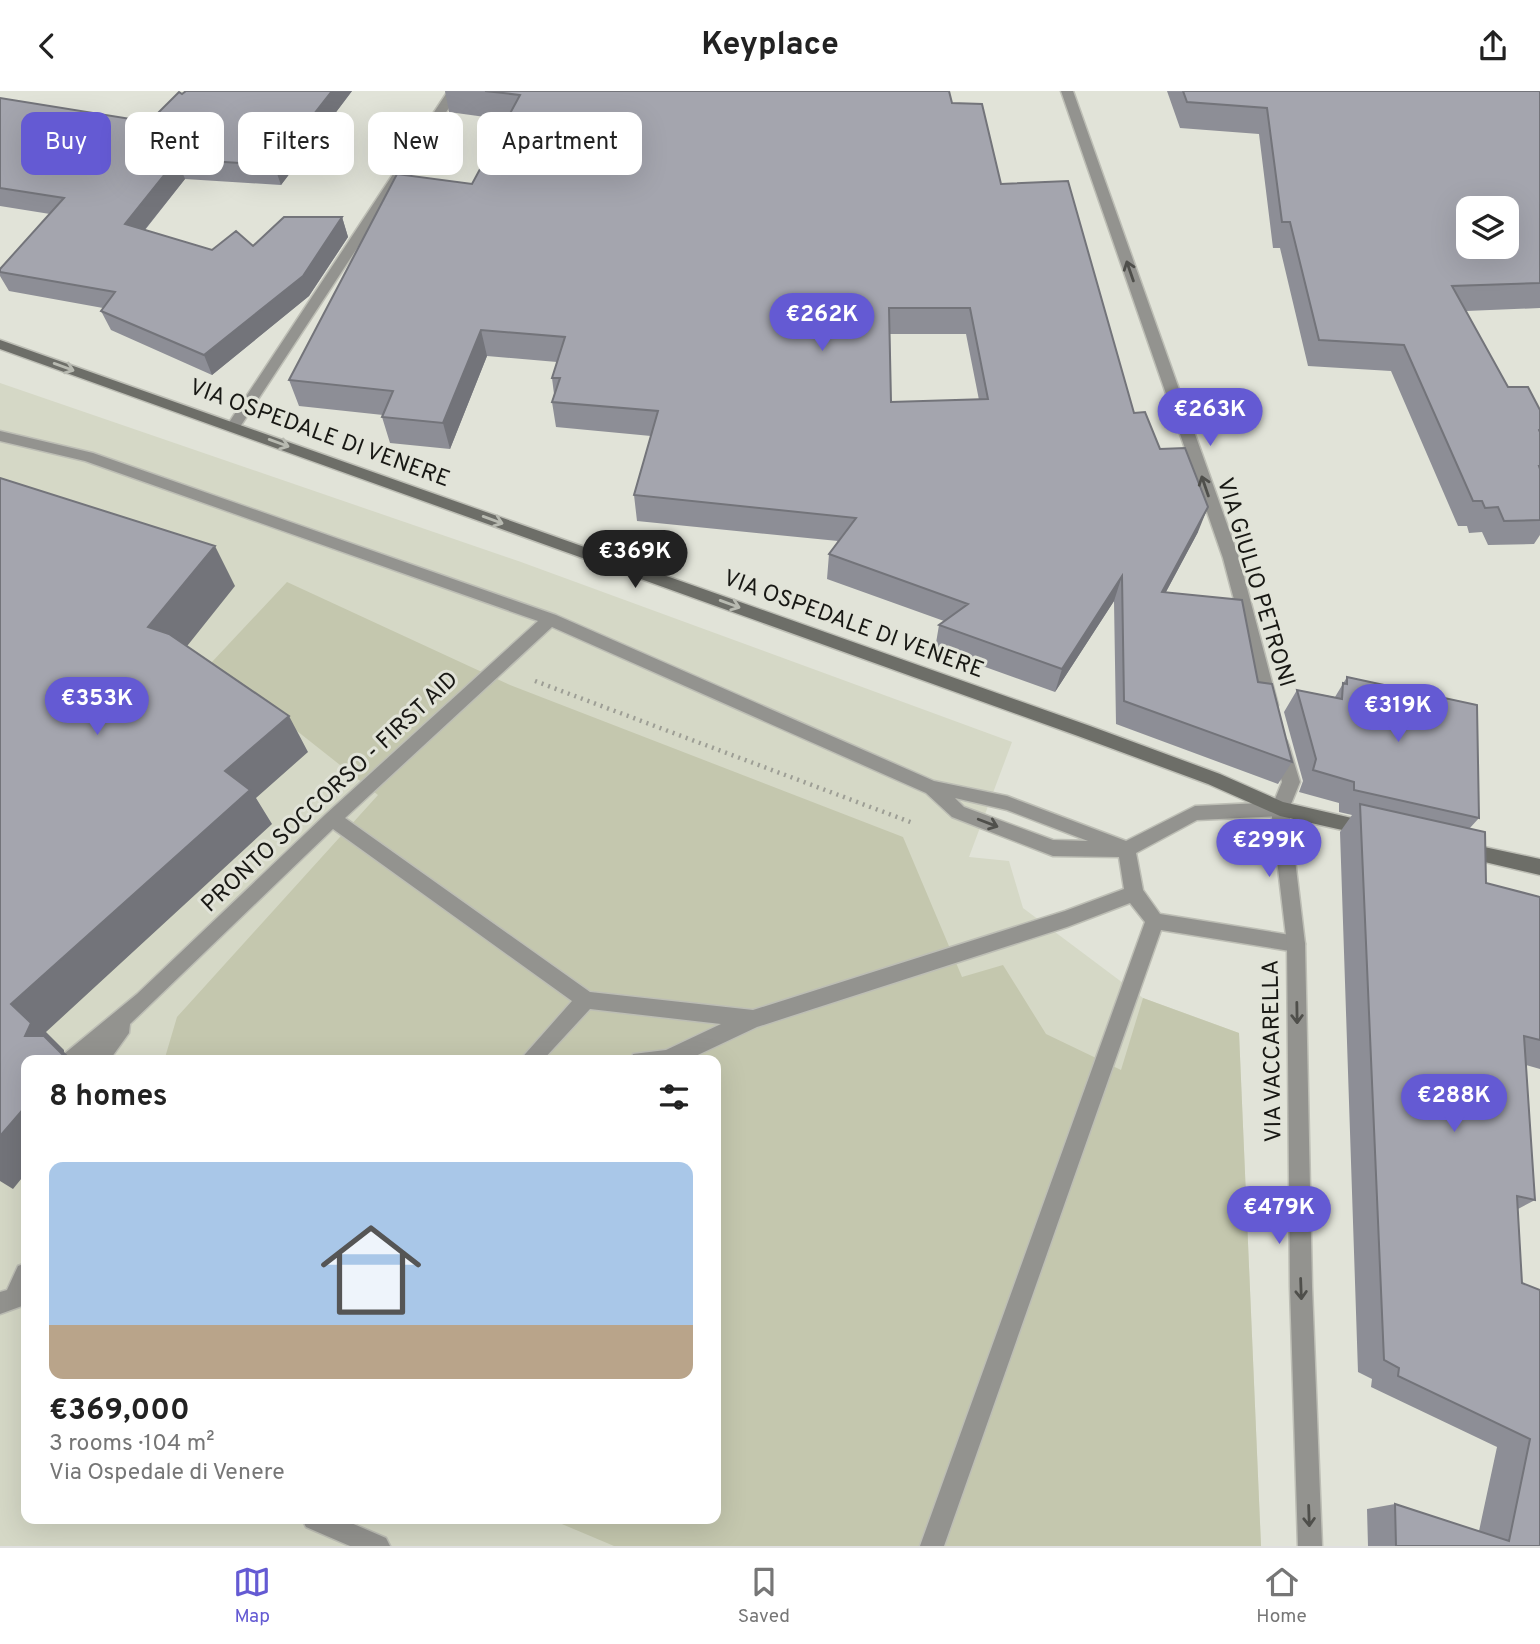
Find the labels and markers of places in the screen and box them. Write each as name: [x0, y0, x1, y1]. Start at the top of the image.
pin: €262K: [773, 293, 871, 353]
pin: €263K: [1161, 389, 1259, 448]
pin: €369K: [586, 531, 684, 590]
pin: €353K: [48, 677, 146, 737]
pin: €319K: [1349, 685, 1447, 744]
pin: €299K: [1220, 819, 1318, 879]
pin: €288K: [1405, 1075, 1503, 1134]
pin: €479K: [1230, 1187, 1328, 1246]

